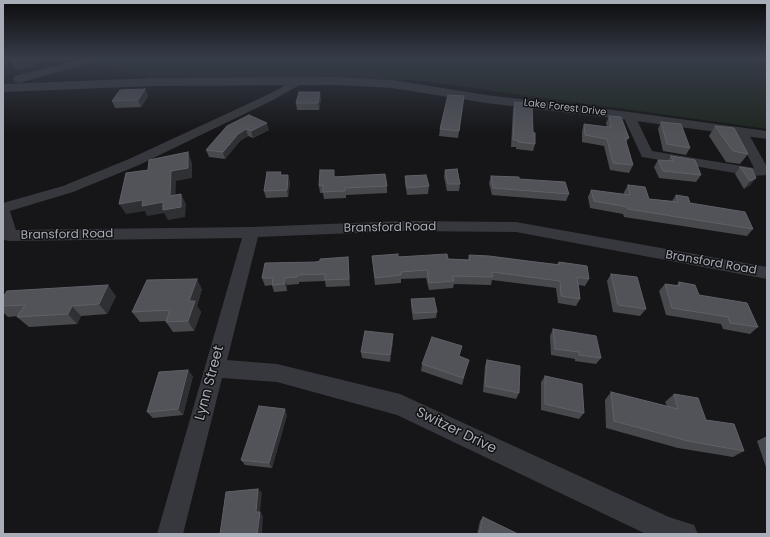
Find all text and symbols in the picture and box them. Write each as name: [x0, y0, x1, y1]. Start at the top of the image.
street label: Lake Forest Drive: [523, 97, 607, 119]
street label: Bransford Road: [344, 220, 436, 236]
street label: Bransford Road: [21, 227, 113, 243]
street label: Bransford Road: [664, 248, 758, 278]
street label: Lynn Street: [192, 344, 228, 422]
street label: Switzer Drive: [413, 404, 499, 458]

